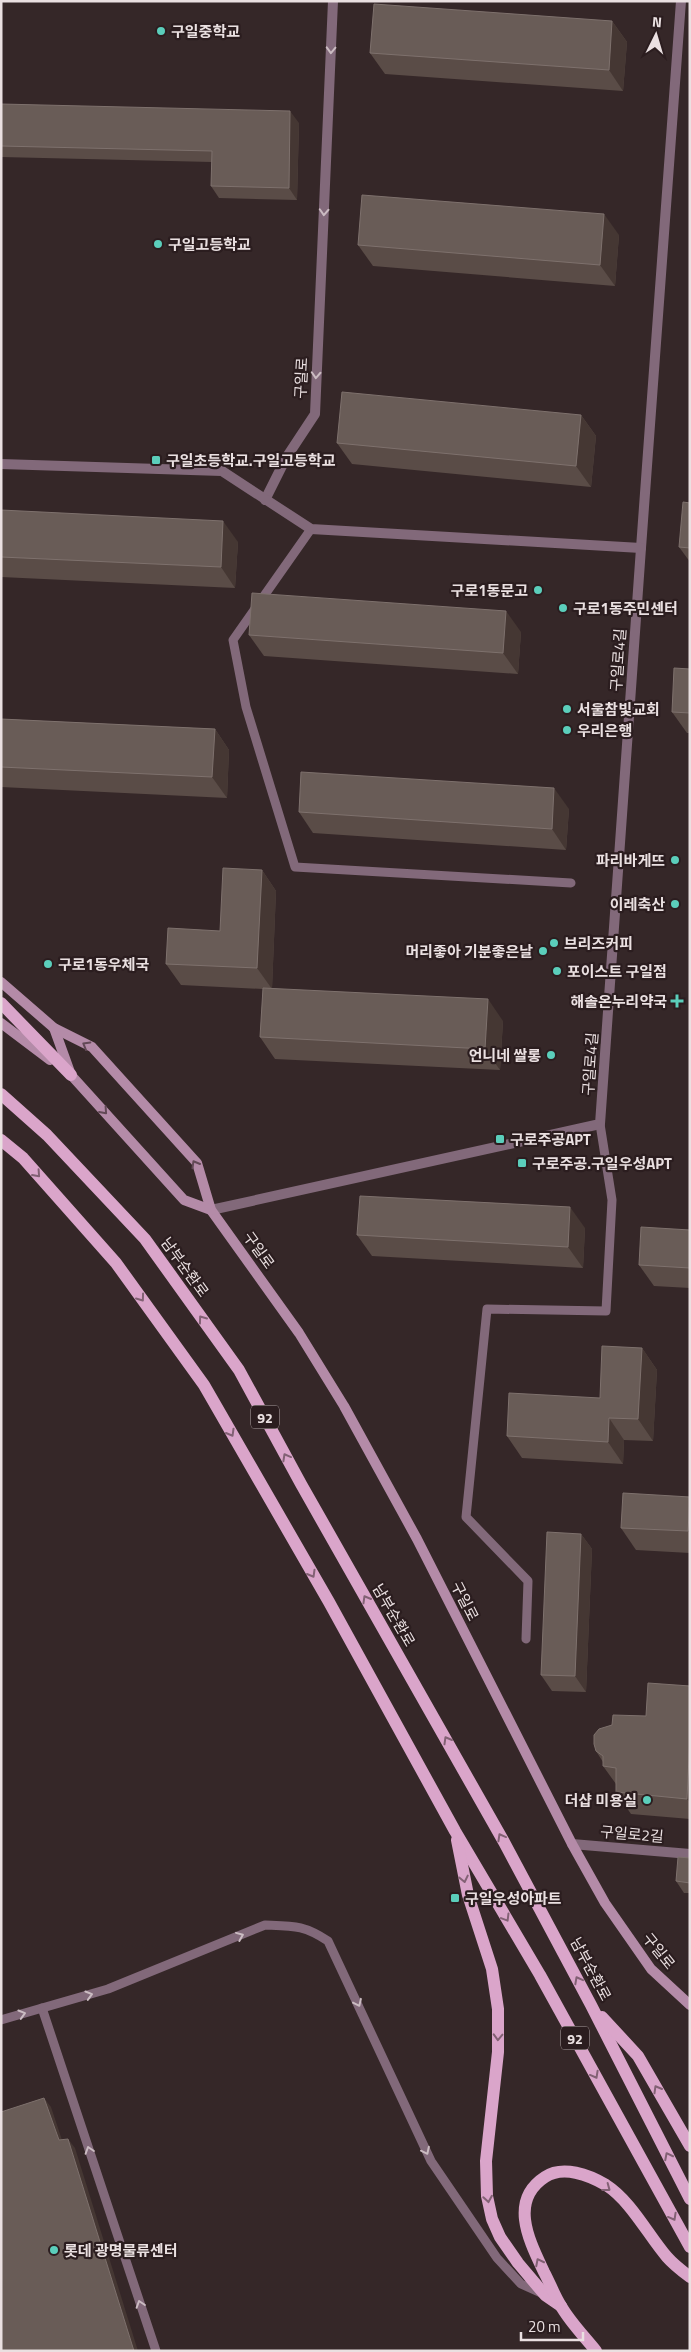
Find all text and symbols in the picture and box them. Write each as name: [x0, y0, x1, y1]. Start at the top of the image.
north arrow: [631, 10, 681, 60]
text: N: [651, 11, 663, 32]
place label: 구일중학교: [171, 20, 240, 43]
marker: 구일중학교: [155, 25, 167, 37]
one-way arrow: [325, 46, 336, 54]
one-way arrow: [318, 209, 329, 217]
place label: 구일고등학교: [168, 233, 251, 256]
marker: 구일고등학교: [152, 238, 164, 250]
street label: 구일로: [288, 357, 314, 399]
one-way arrow: [311, 371, 322, 379]
place label: 구일초등학교.구일고등학교: [166, 449, 336, 472]
marker: 구일초등학교.구일고등학교: [150, 454, 162, 466]
place label: 구로1동문고: [451, 579, 528, 602]
marker: 구로1동문고: [532, 584, 544, 596]
place label: 구로1동주민센터: [573, 597, 678, 620]
marker: 구로1동주민센터: [557, 602, 569, 614]
street label: 구일로4길: [604, 627, 632, 693]
place label: 서울참빛교회: [577, 698, 660, 721]
marker: 서울참빛교회: [561, 703, 573, 715]
place label: 우리은행: [577, 719, 632, 742]
marker: 우리은행: [561, 724, 573, 736]
place label: 파리바게뜨: [596, 849, 665, 872]
marker: 파리바게뜨: [669, 854, 681, 866]
place label: 이레축산: [610, 893, 665, 916]
marker: 이레축산: [669, 898, 681, 910]
place label: 브리즈커피: [564, 932, 633, 955]
marker: 브리즈커피: [548, 937, 560, 949]
place label: 머리좋아 기분좋은날: [405, 940, 533, 963]
marker: 머리좋아 기분좋은날: [537, 945, 549, 957]
place label: 구로1동우체국: [58, 953, 149, 976]
marker: 구로1동우체국: [42, 958, 54, 970]
place label: 포이스트 구일점: [567, 960, 667, 983]
marker: 포이스트 구일점: [551, 965, 563, 977]
place label: 해솔온누리약국: [570, 990, 667, 1013]
marker: 해솔온누리약국: [671, 995, 683, 1007]
street label: 구일로4길: [576, 1031, 604, 1097]
one-way arrow: [82, 1041, 91, 1051]
place label: 언니네 쌀롱: [469, 1044, 541, 1067]
marker: 언니네 쌀롱: [545, 1049, 557, 1061]
one-way arrow: [98, 1106, 107, 1115]
place label: 구로주공APT: [510, 1128, 591, 1151]
marker: 구로주공APT: [494, 1133, 506, 1145]
place label: 구로주공.구일우성APT: [532, 1152, 672, 1175]
marker: 구로주공.구일우성APT: [516, 1157, 528, 1169]
one-way arrow: [191, 1161, 201, 1170]
one-way arrow: [31, 1168, 40, 1177]
street label: 구일로: [238, 1226, 280, 1274]
street label: 남부순환로: [155, 1232, 215, 1302]
one-way arrow: [135, 1292, 144, 1302]
one-way arrow: [199, 1315, 208, 1324]
road number: 92: [251, 1405, 279, 1428]
one-way arrow: [225, 1427, 235, 1436]
one-way arrow: [283, 1453, 293, 1462]
one-way arrow: [306, 1568, 316, 1577]
street label: 구일로: [445, 1577, 485, 1625]
street label: 남부순환로: [367, 1579, 421, 1651]
one-way arrow: [363, 1595, 373, 1604]
one-way arrow: [443, 1736, 453, 1745]
place label: 더샵 미용실: [565, 1789, 637, 1812]
marker: 더샵 미용실: [641, 1794, 653, 1806]
street label: 구일로2길: [599, 1820, 665, 1848]
one-way arrow: [498, 1833, 508, 1842]
one-way arrow: [459, 1875, 469, 1883]
place label: 구일우성아파트: [465, 1887, 562, 1910]
marker: 구일우성아파트: [449, 1892, 461, 1904]
one-way arrow: [500, 1913, 510, 1922]
street label: 구일로: [637, 1928, 681, 1974]
one-way arrow: [235, 1931, 244, 1942]
street label: 남부순환로: [565, 1933, 617, 2005]
one-way arrow: [574, 1976, 584, 1985]
one-way arrow: [84, 1990, 93, 2001]
one-way arrow: [351, 1998, 362, 2007]
one-way arrow: [17, 2010, 25, 2020]
road number: 92: [561, 2026, 589, 2050]
one-way arrow: [493, 2033, 504, 2041]
one-way arrow: [589, 2070, 599, 2079]
one-way arrow: [653, 2085, 663, 2094]
one-way arrow: [419, 2146, 430, 2155]
one-way arrow: [85, 2147, 95, 2155]
one-way arrow: [664, 2152, 674, 2161]
one-way arrow: [601, 2182, 610, 2190]
one-way arrow: [482, 2195, 493, 2203]
one-way arrow: [667, 2212, 677, 2221]
place label: 롯데 광명물류센터: [64, 2239, 178, 2262]
marker: 롯데 광명물류센터: [48, 2244, 60, 2256]
one-way arrow: [535, 2258, 545, 2267]
one-way arrow: [136, 2301, 146, 2309]
scale bar: [521, 2310, 584, 2342]
text: 20 m: [528, 2315, 561, 2338]

